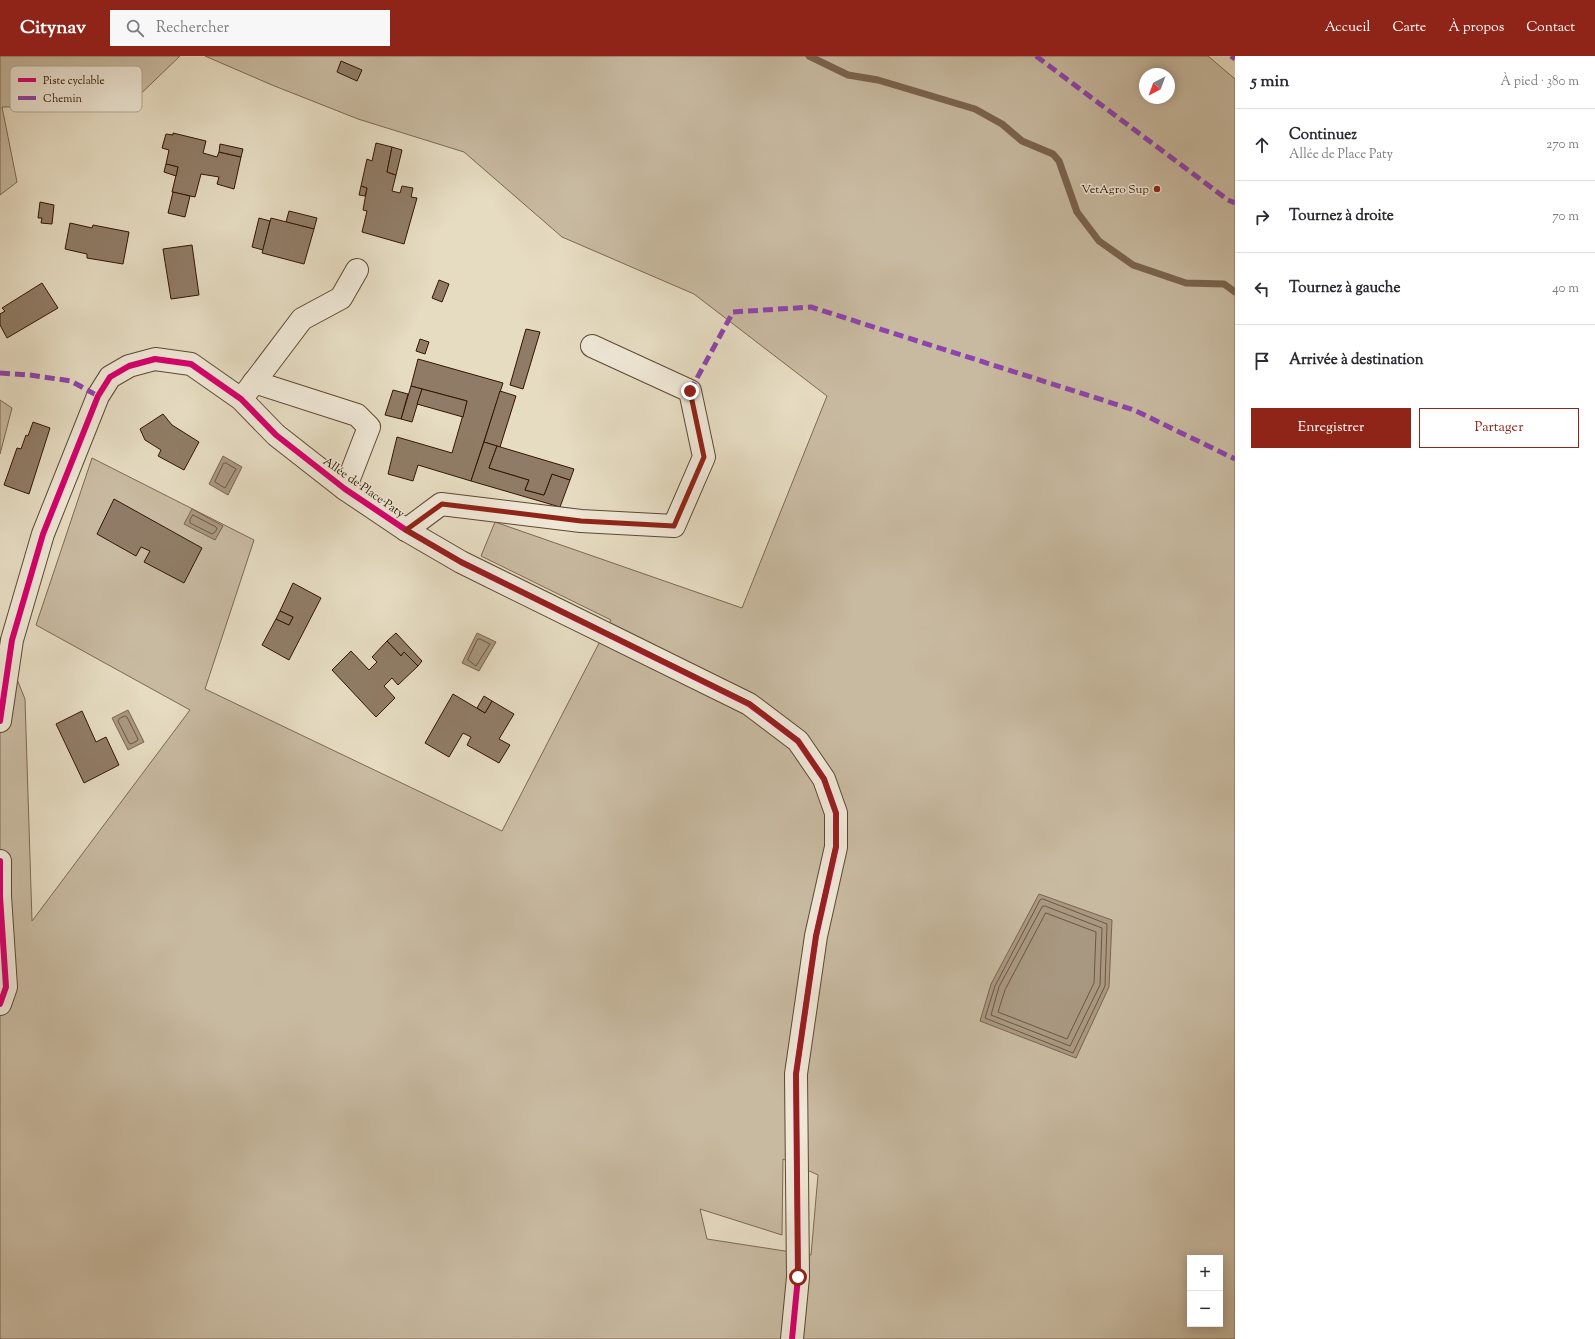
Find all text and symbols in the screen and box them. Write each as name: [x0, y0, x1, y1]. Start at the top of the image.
search box: [110, 10, 390, 46]
text: Citynav: [20, 15, 86, 42]
icon: search: [124, 17, 146, 39]
text: Rechercher: [156, 18, 229, 39]
text: Accueil: [1325, 18, 1370, 38]
text: Carte: [1392, 18, 1426, 38]
text: À propos: [1448, 18, 1504, 38]
text: Contact: [1526, 18, 1575, 38]
legend: [10, 66, 142, 112]
north arrow: [1139, 68, 1175, 104]
text: 5 min: [1251, 70, 1289, 94]
text: Piste cyclable: [43, 73, 105, 89]
text: À pied · 380 m: [1500, 73, 1579, 91]
text: Chemin: [43, 91, 83, 107]
text: Continuez: [1289, 125, 1357, 146]
icon: ahead: [1251, 134, 1273, 156]
text: 270 m: [1546, 136, 1579, 154]
text: Allée de Place Paty: [1289, 146, 1393, 164]
place label: VetAgro Sup: [1081, 181, 1149, 199]
marker: VetAgro Sup: [1152, 184, 1162, 194]
icon: right: [1251, 206, 1273, 228]
text: Tournez à droite: [1289, 206, 1394, 227]
text: 70 m: [1552, 208, 1579, 226]
icon: left: [1251, 278, 1273, 300]
text: Tournez à gauche: [1289, 278, 1400, 299]
text: 40 m: [1552, 280, 1579, 298]
icon: arrive: [1251, 350, 1273, 372]
text: Arrivée à destination: [1289, 350, 1424, 371]
route end: [681, 382, 699, 400]
button: Enregistrer: [1251, 408, 1411, 448]
button: Partager: [1419, 408, 1579, 448]
street label: Allée de Place Paty: [319, 453, 408, 523]
map controls: [1187, 1255, 1223, 1327]
button: +: [1187, 1255, 1223, 1291]
route start: [789, 1268, 807, 1286]
button: −: [1187, 1291, 1223, 1327]

